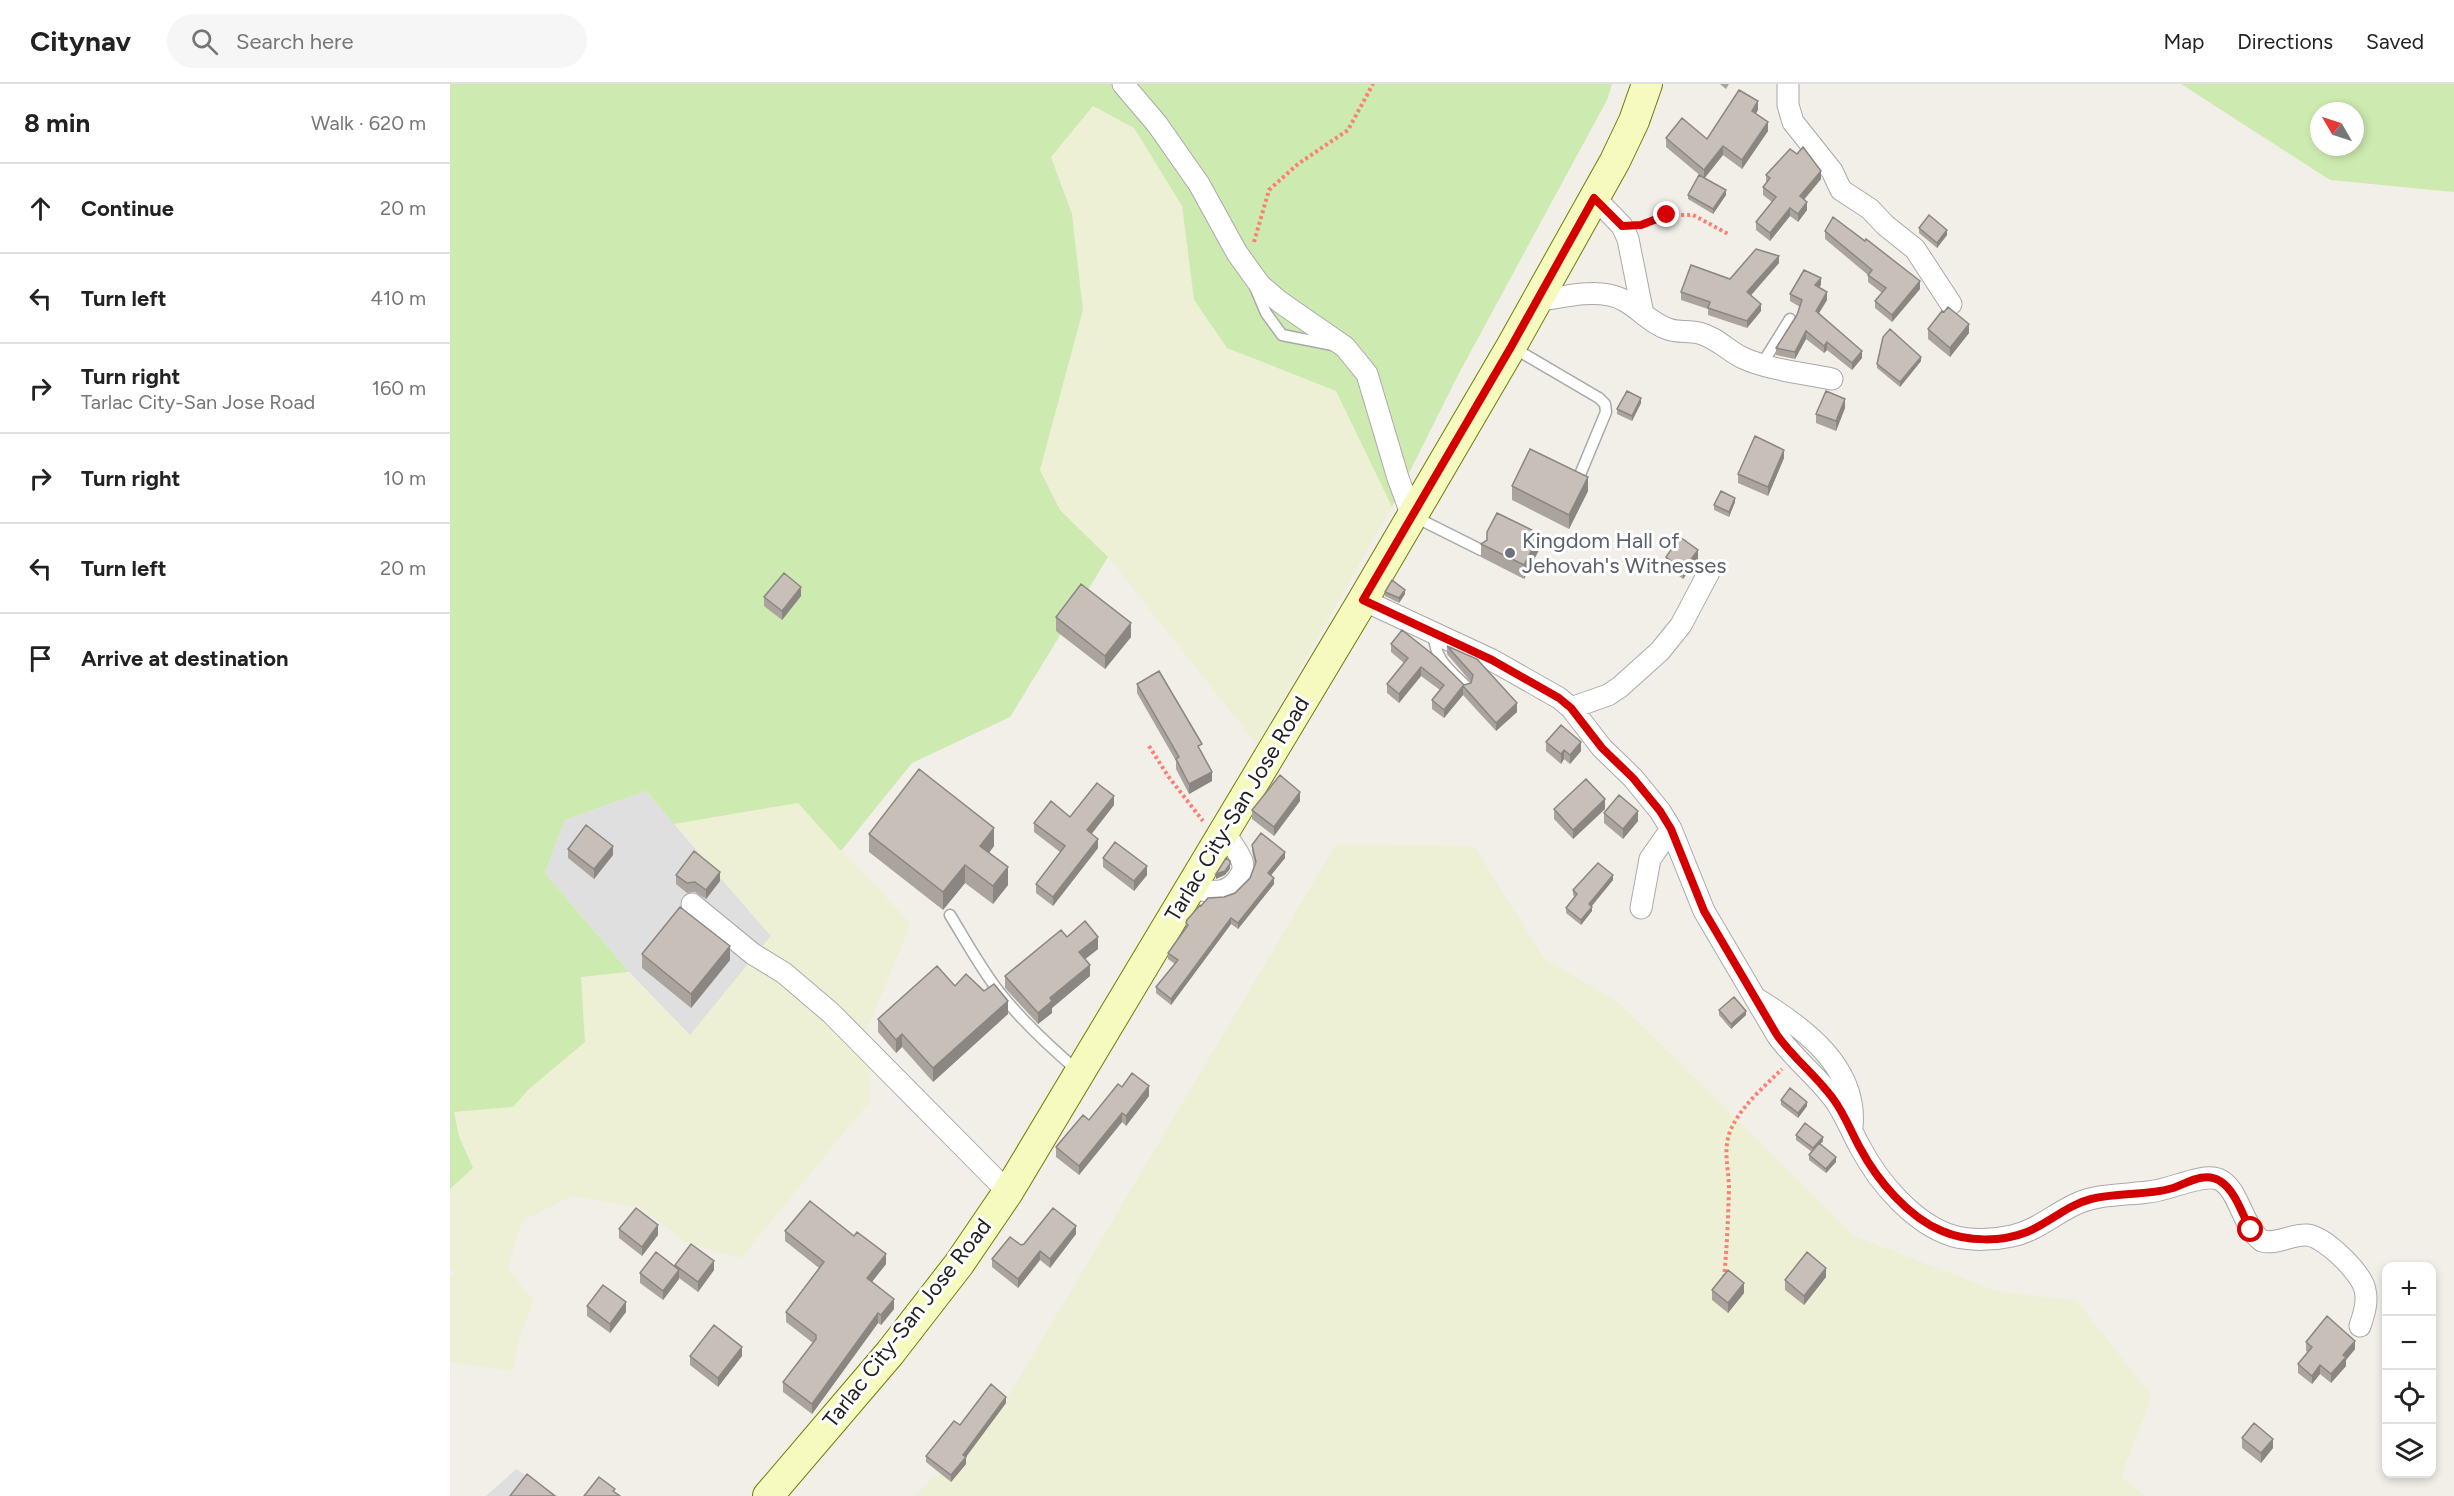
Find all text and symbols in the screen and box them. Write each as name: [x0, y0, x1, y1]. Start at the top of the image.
search box: [167, 14, 587, 68]
text: Citynav: [30, 24, 131, 58]
icon: search: [188, 25, 221, 58]
text: Search here: [236, 28, 354, 55]
text: Map: [2163, 29, 2204, 54]
text: Directions: [2237, 29, 2333, 54]
text: Saved: [2366, 29, 2424, 54]
north arrow: [2310, 102, 2364, 156]
text: 8 min: [24, 107, 90, 139]
text: Walk · 620 m: [311, 111, 426, 135]
icon: ahead: [24, 192, 57, 225]
text: Continue: [81, 195, 174, 222]
text: 20 m: [380, 196, 426, 220]
route end: [1653, 201, 1679, 227]
icon: left: [24, 282, 57, 315]
text: Turn left: [81, 285, 167, 312]
text: 410 m: [371, 286, 426, 310]
text: Turn right: [81, 363, 180, 390]
icon: right: [24, 372, 57, 405]
text: 160 m: [372, 376, 426, 400]
text: Tarlac City-San Jose Road: [81, 390, 315, 414]
icon: right: [24, 462, 57, 495]
text: Turn right: [81, 465, 180, 492]
text: 10 m: [383, 466, 426, 490]
place label: Kingdom Hall of Jehovah's Witnesses: [1522, 527, 1726, 579]
marker: Kingdom Hall of Jehovah's Witnesses: [1503, 546, 1517, 560]
icon: left: [24, 552, 57, 585]
text: Turn left: [81, 555, 167, 582]
text: 20 m: [380, 556, 426, 580]
icon: arrive: [24, 642, 57, 675]
text: Arrive at destination: [81, 645, 289, 672]
street label: Tarlac City-San Jose Road: [1159, 692, 1315, 926]
street label: Tarlac City-San Jose Road: [817, 1213, 997, 1433]
route start: [2237, 1216, 2263, 1242]
map controls: [2382, 1262, 2436, 1478]
button: +: [2382, 1262, 2436, 1316]
button: −: [2382, 1316, 2436, 1370]
button: locate: [2382, 1370, 2436, 1424]
button: layers: [2382, 1424, 2436, 1478]

